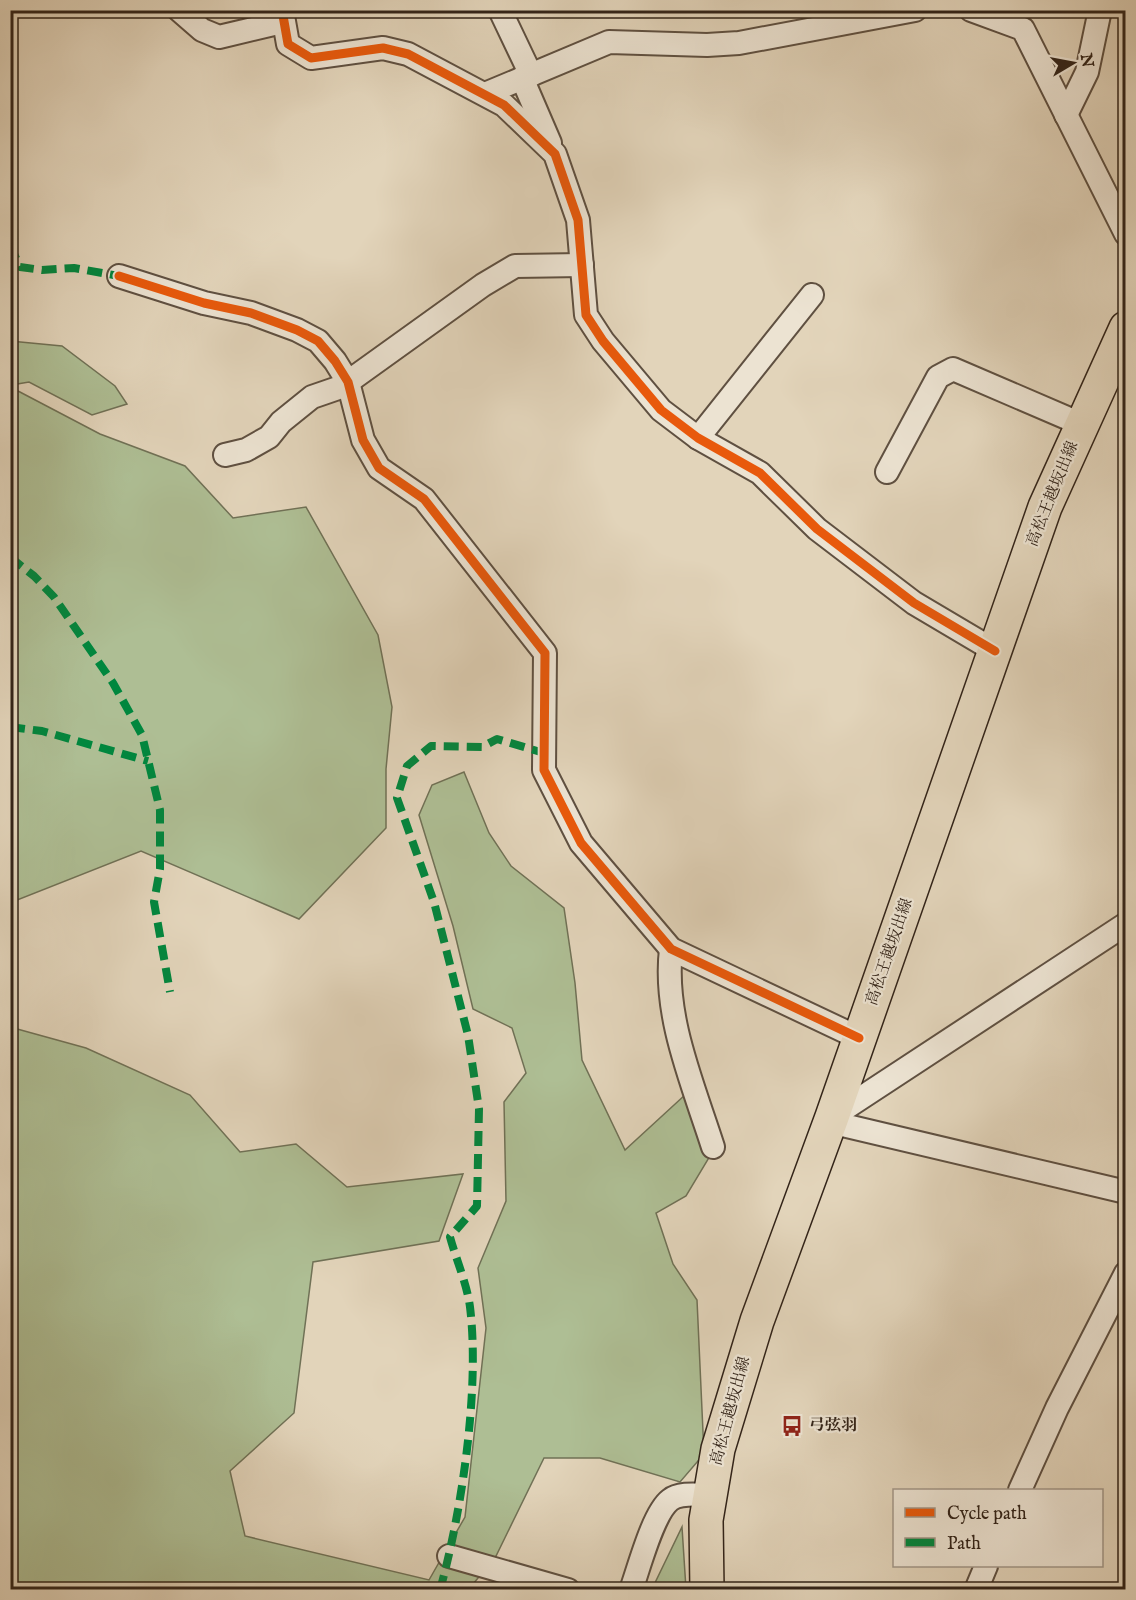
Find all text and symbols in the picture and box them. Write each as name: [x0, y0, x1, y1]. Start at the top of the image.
north arrow: [1043, 33, 1103, 93]
text: N: [1075, 51, 1097, 69]
street label: 高松王越坂出線: [1023, 438, 1083, 550]
street label: 高松王越坂出線: [862, 896, 918, 1008]
street label: 高松王越坂出線: [707, 1354, 755, 1468]
bus stop icon: 弓弦羽: [780, 1414, 804, 1438]
place label: 弓弦羽: [809, 1416, 857, 1436]
legend: [893, 1489, 1103, 1567]
text: Cycle path: [947, 1503, 1027, 1526]
text: Path: [947, 1533, 981, 1556]

